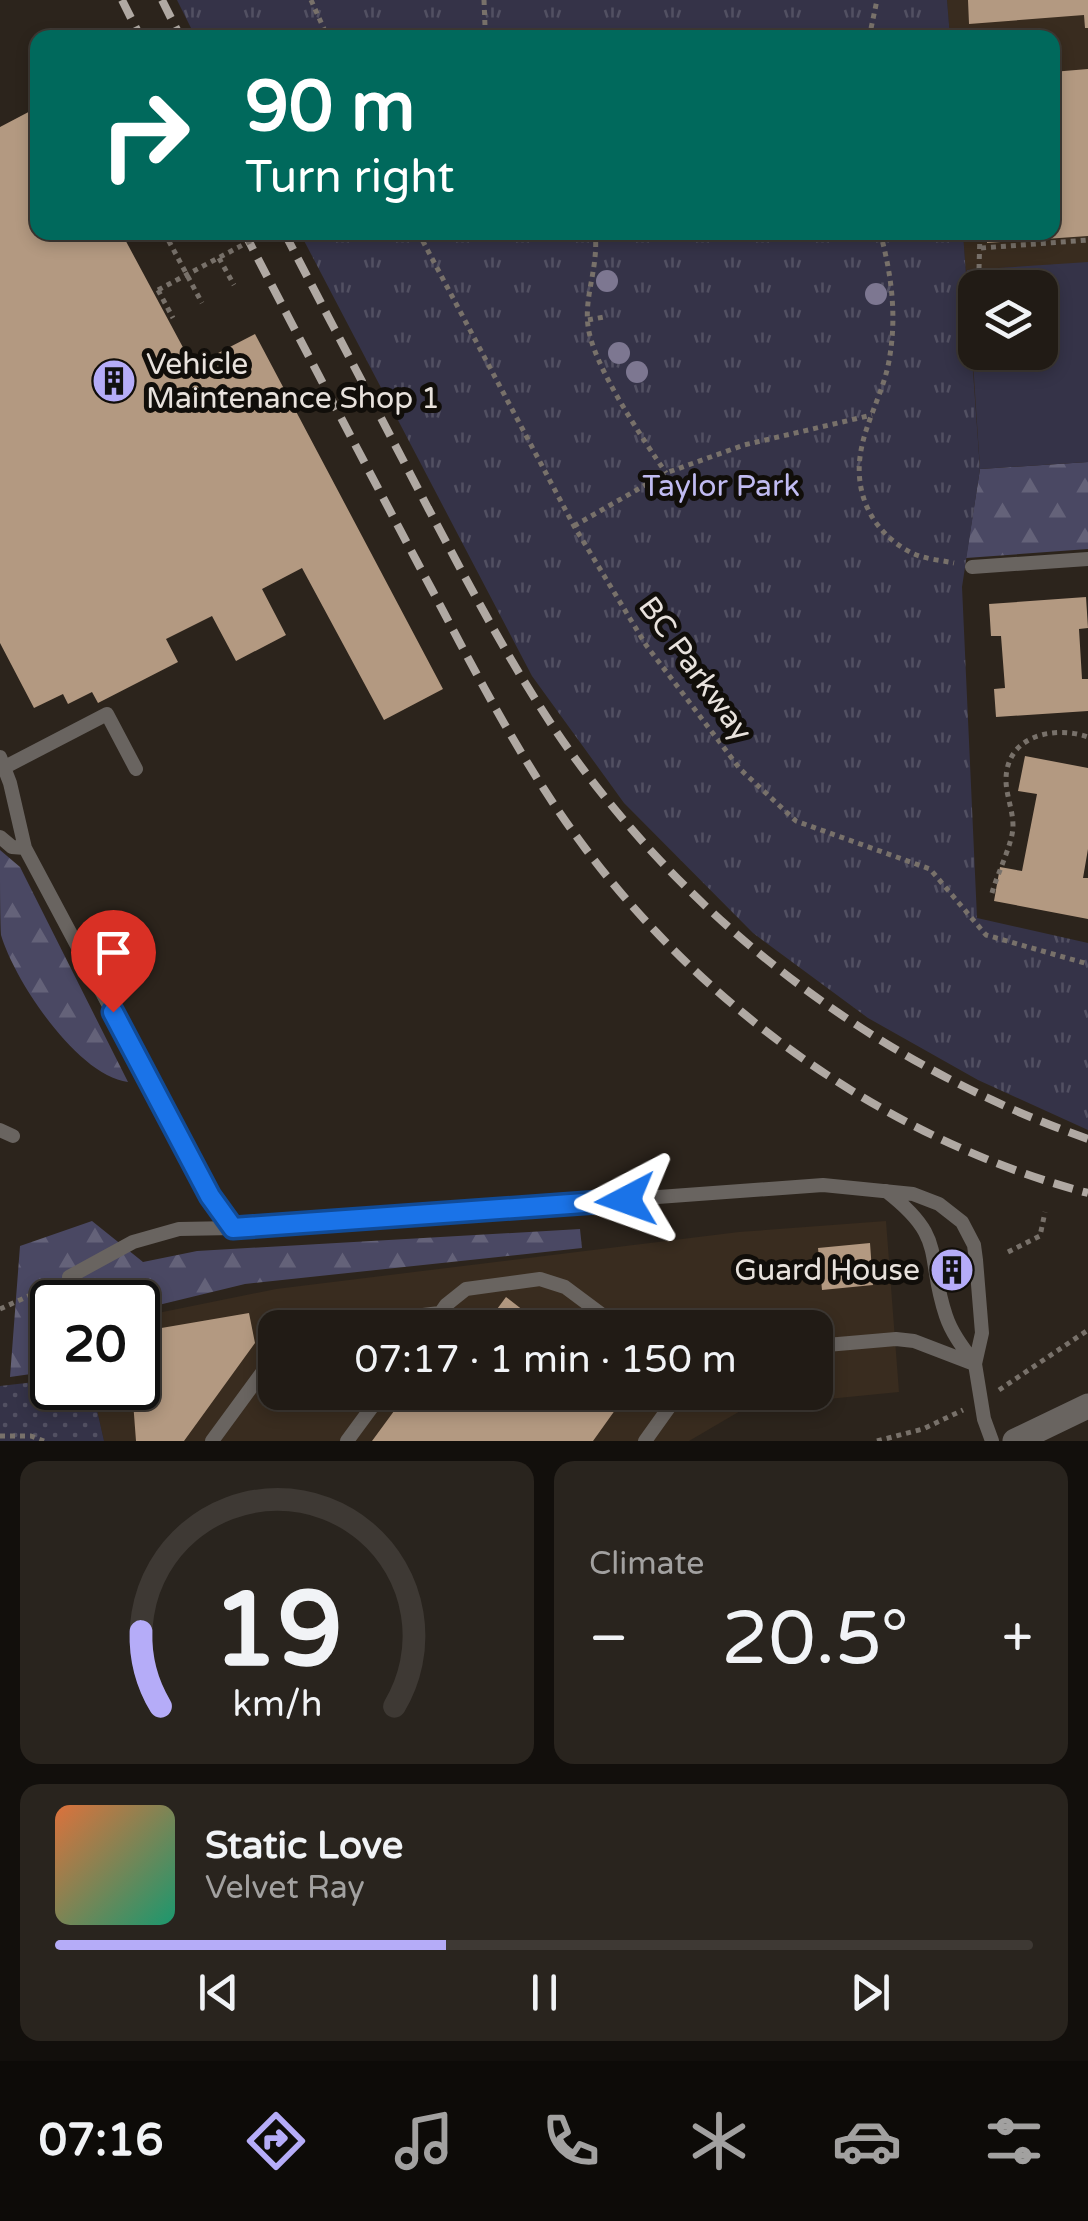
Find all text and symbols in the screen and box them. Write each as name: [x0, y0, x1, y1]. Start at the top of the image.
text: 90 m: [245, 66, 415, 150]
icon: right: [80, 70, 210, 200]
text: Turn right: [245, 151, 454, 205]
map controls: [958, 270, 1058, 370]
button: layers: [958, 270, 1058, 370]
place label: Vehicle Maintenance Shop 1: [146, 346, 440, 417]
building icon: Vehicle Maintenance Shop 1: [91, 358, 137, 404]
park label: Taylor Park: [642, 468, 800, 505]
street label: BC Parkway: [630, 589, 760, 749]
pin: [71, 910, 156, 1013]
icon: arrive: [86, 925, 141, 980]
position arrow: [574, 1148, 678, 1252]
building icon: Guard House: [929, 1247, 975, 1293]
place label: Guard House: [734, 1252, 920, 1289]
speed limit sign: 20: [30, 1280, 160, 1410]
text: 07:17 · 1 min · 150 m: [354, 1337, 737, 1383]
text: Climate: [589, 1545, 704, 1583]
text: 19: [212, 1569, 342, 1694]
text: 20.5°: [721, 1594, 909, 1684]
text: −: [589, 1606, 628, 1672]
text: +: [1002, 1606, 1033, 1672]
text: km/h: [232, 1683, 322, 1726]
text: Static Love: [205, 1823, 403, 1869]
text: Velvet Ray: [205, 1869, 365, 1907]
icon: previous: [191, 1965, 246, 2020]
icon: pause: [517, 1965, 572, 2020]
icon: next: [843, 1965, 898, 2020]
icon: directions: [241, 2106, 311, 2176]
icon: music: [389, 2106, 459, 2176]
icon: phone: [536, 2106, 606, 2176]
icon: climate: [684, 2106, 754, 2176]
icon: car: [832, 2106, 902, 2176]
icon: filters: [979, 2106, 1049, 2176]
text: 07:16: [39, 2114, 164, 2168]

